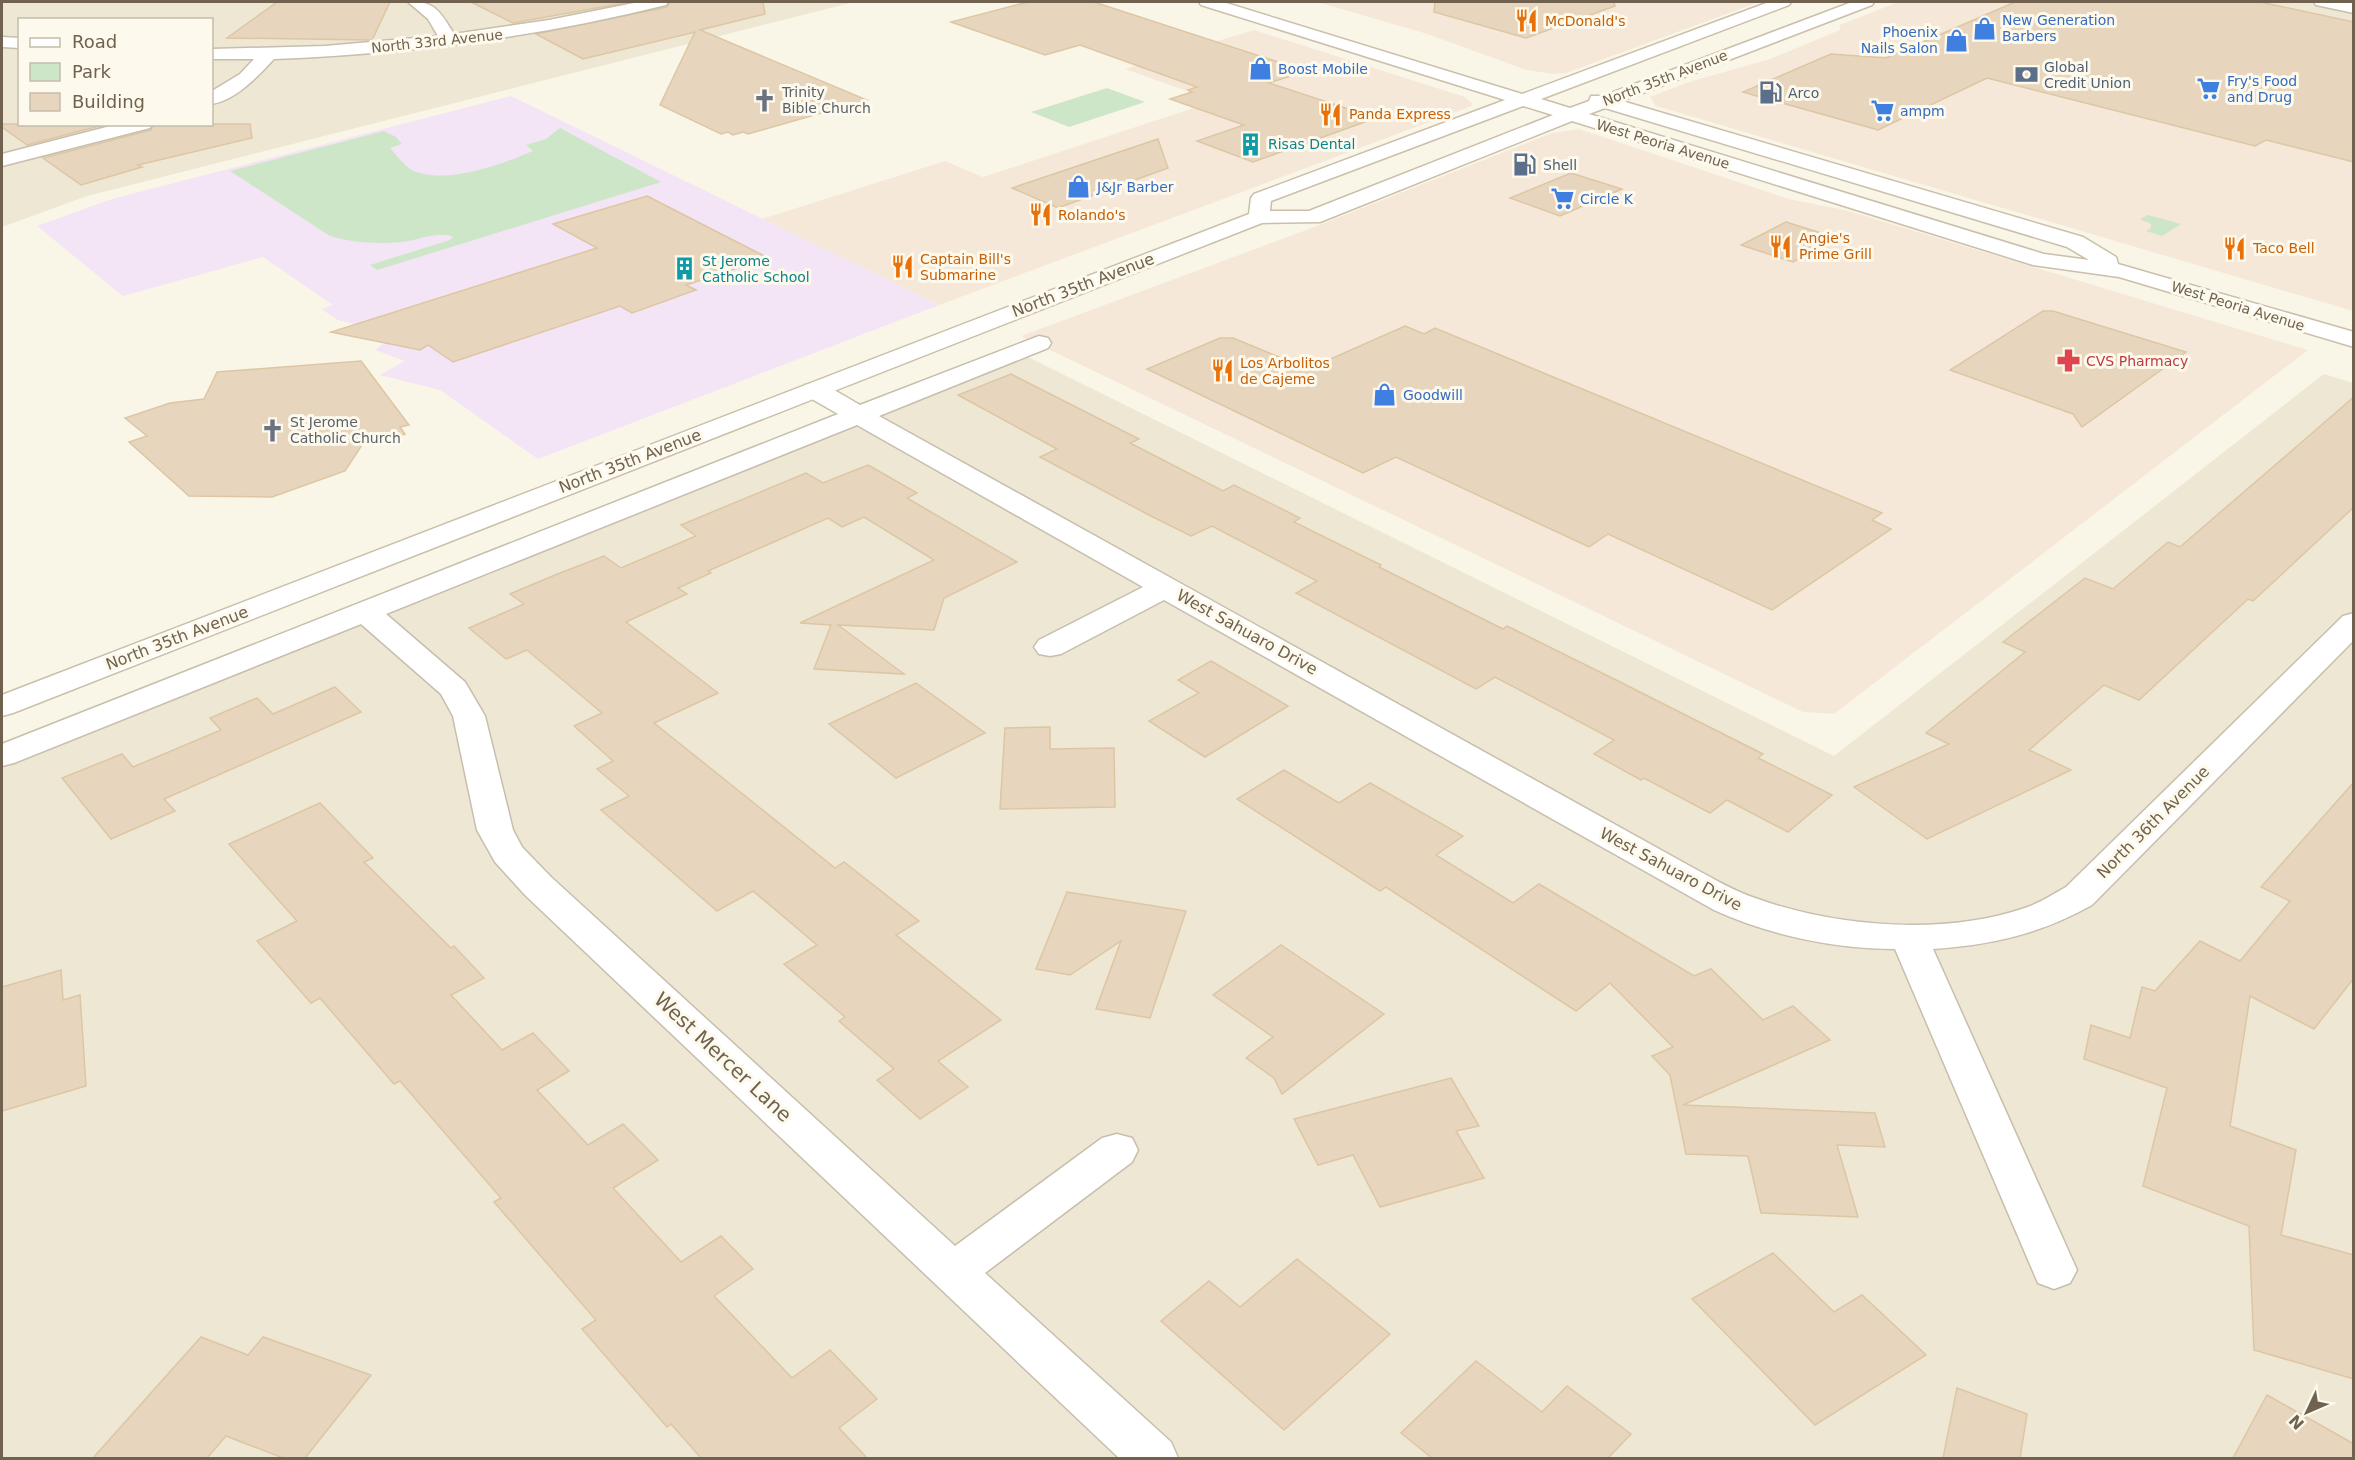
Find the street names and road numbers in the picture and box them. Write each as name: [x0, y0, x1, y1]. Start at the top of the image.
street label: North 33rd Avenue: [370, 26, 504, 56]
street label: North 35th Avenue: [1600, 47, 1730, 109]
street label: West Peoria Avenue: [1594, 116, 1732, 172]
street label: North 35th Avenue: [1009, 249, 1157, 321]
street label: West Peoria Avenue: [2169, 278, 2307, 334]
street label: North 35th Avenue: [556, 425, 704, 497]
street label: West Sahuaro Drive: [1173, 585, 1321, 679]
street label: North 35th Avenue: [103, 602, 251, 674]
street label: North 36th Avenue: [2093, 762, 2213, 882]
street label: West Sahuaro Drive: [1597, 823, 1745, 915]
street label: West Mercer Lane: [649, 987, 797, 1127]

